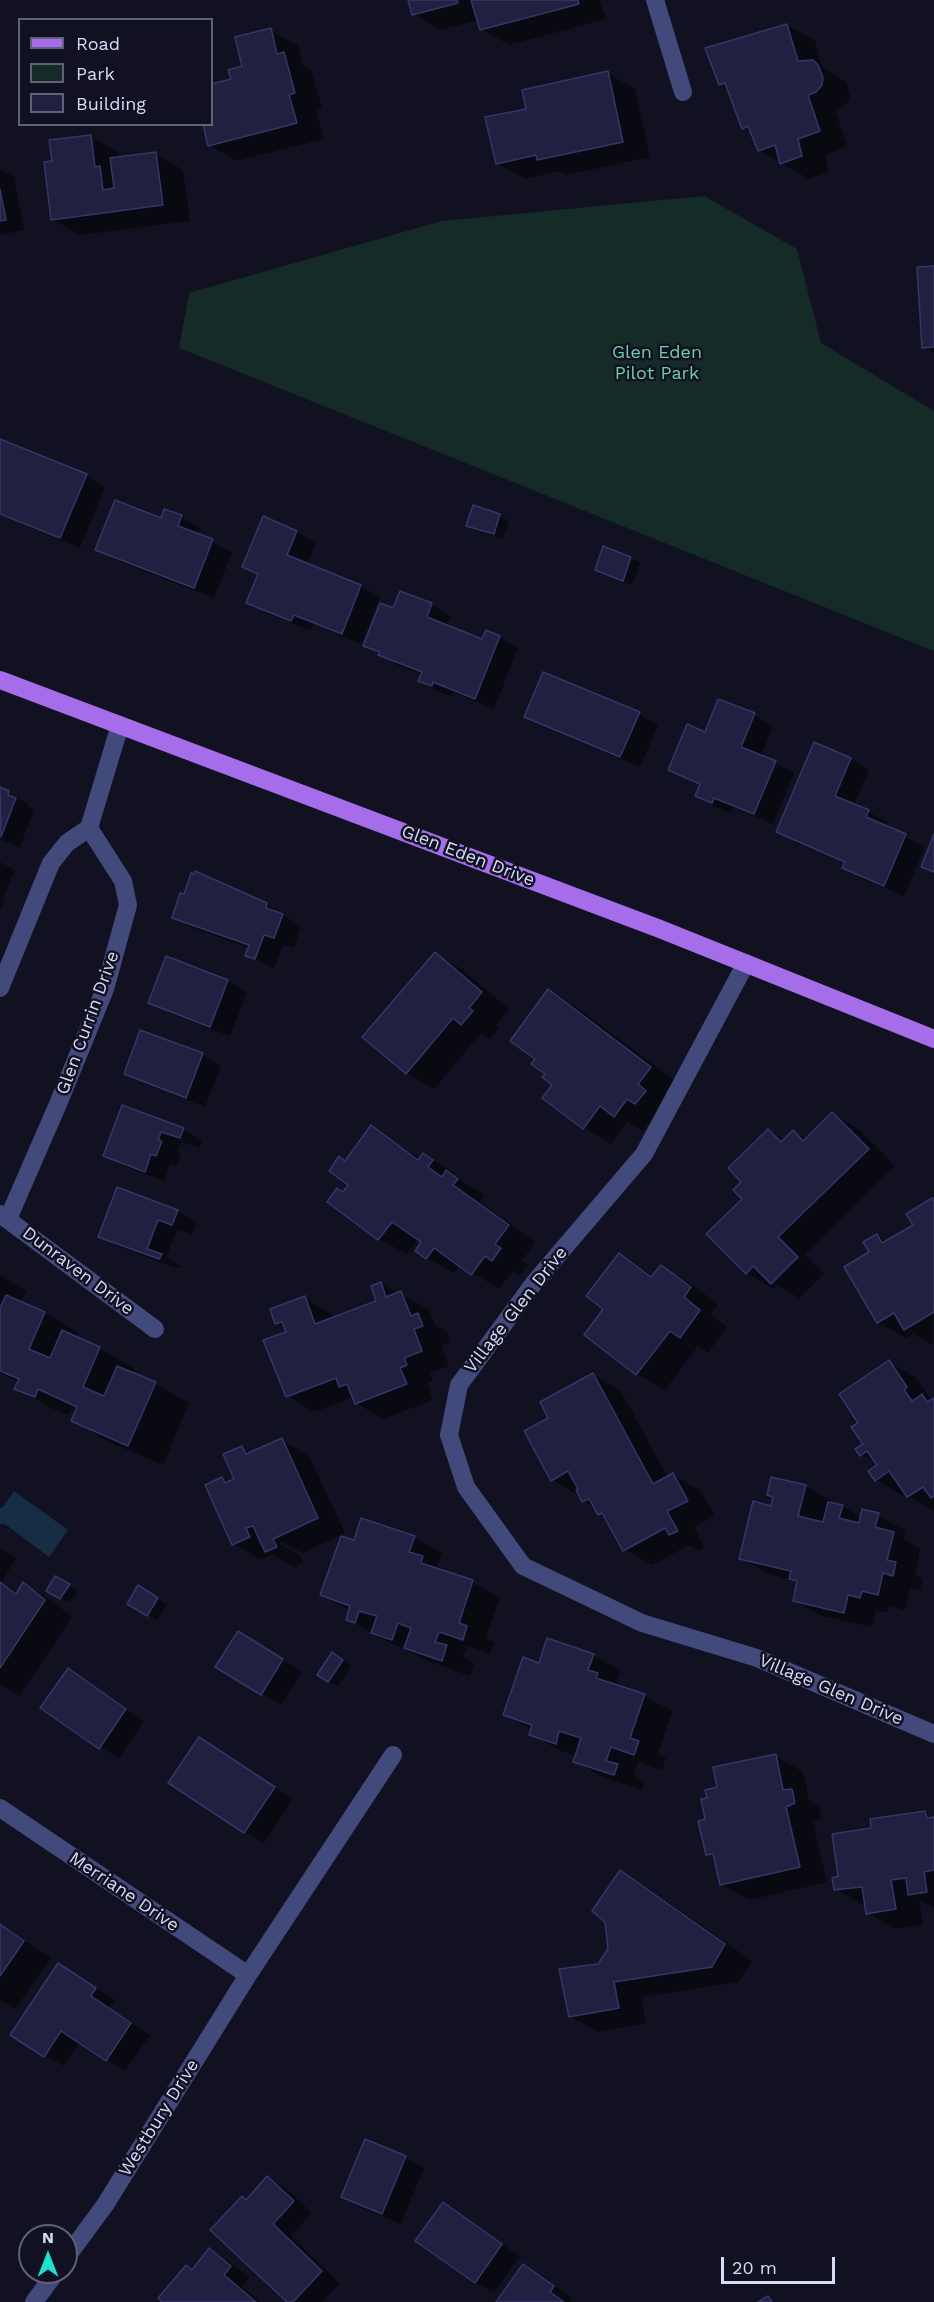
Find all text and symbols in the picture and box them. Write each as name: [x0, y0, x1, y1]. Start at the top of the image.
legend: [18, 18, 213, 126]
text: Road: [76, 33, 120, 54]
text: Park: [76, 63, 115, 84]
text: Building: [76, 93, 146, 114]
park label: Glen Eden Pilot Park: [612, 342, 702, 385]
street label: Glen Eden Drive: [398, 821, 538, 891]
street label: Glen Currin Drive: [52, 948, 124, 1098]
street label: Dunraven Drive: [18, 1222, 138, 1320]
street label: Village Glen Drive: [460, 1242, 572, 1378]
street label: Village Glen Drive: [756, 1650, 906, 1730]
street label: Merriane Drive: [65, 1847, 183, 1937]
street label: Westbury Drive: [114, 2055, 204, 2181]
north arrow: [18, 2224, 78, 2284]
text: N: [42, 2228, 54, 2247]
scale bar: [724, 2245, 838, 2283]
text: 20 m: [732, 2257, 777, 2278]

